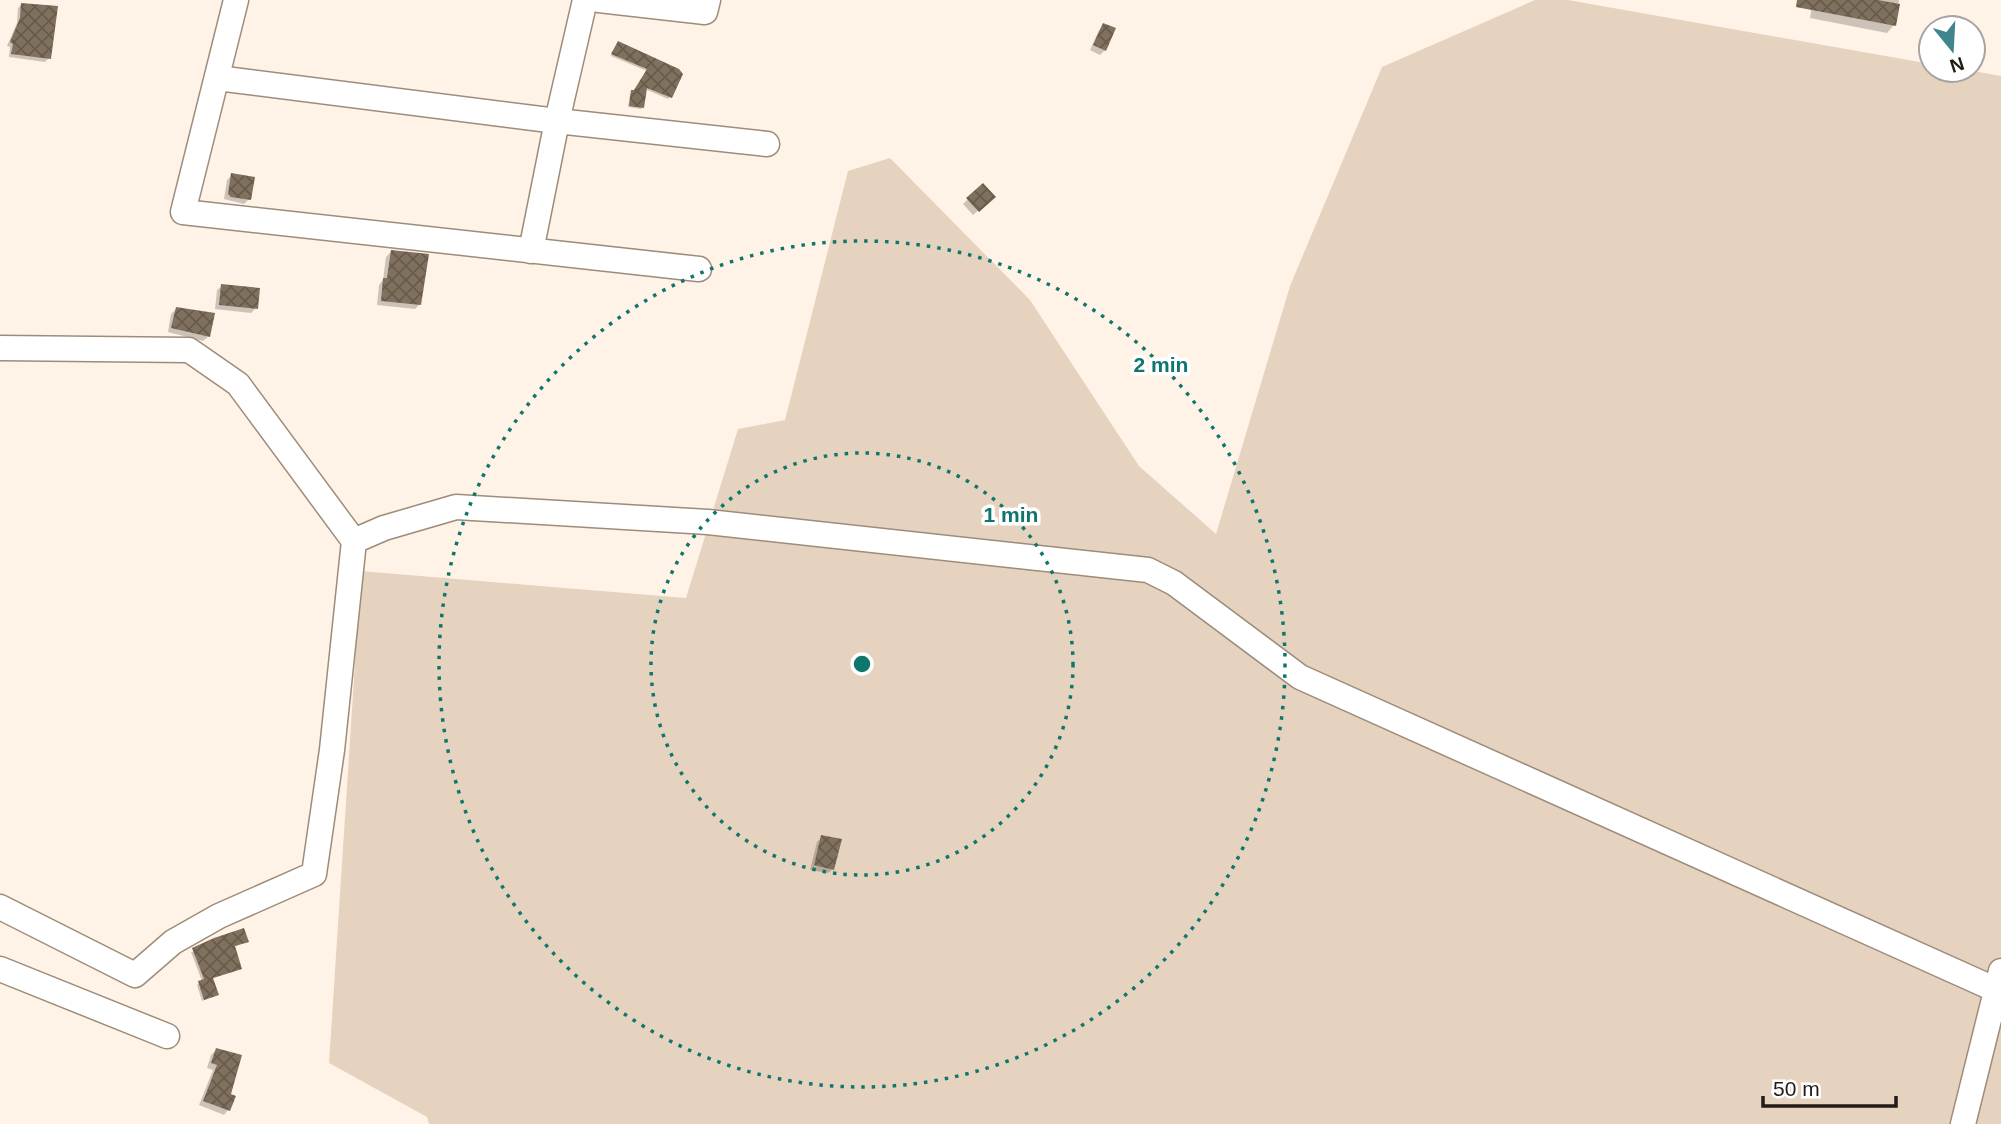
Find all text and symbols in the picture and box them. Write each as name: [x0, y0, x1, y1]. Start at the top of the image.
north arrow: [1917, 14, 1987, 84]
text: N: [1947, 53, 1967, 77]
text: 2 min: [1134, 353, 1188, 376]
text: 1 min: [984, 503, 1038, 526]
centre of rings: [850, 652, 874, 676]
scale bar: [1763, 1064, 1896, 1108]
text: 50 m: [1773, 1077, 1820, 1100]

